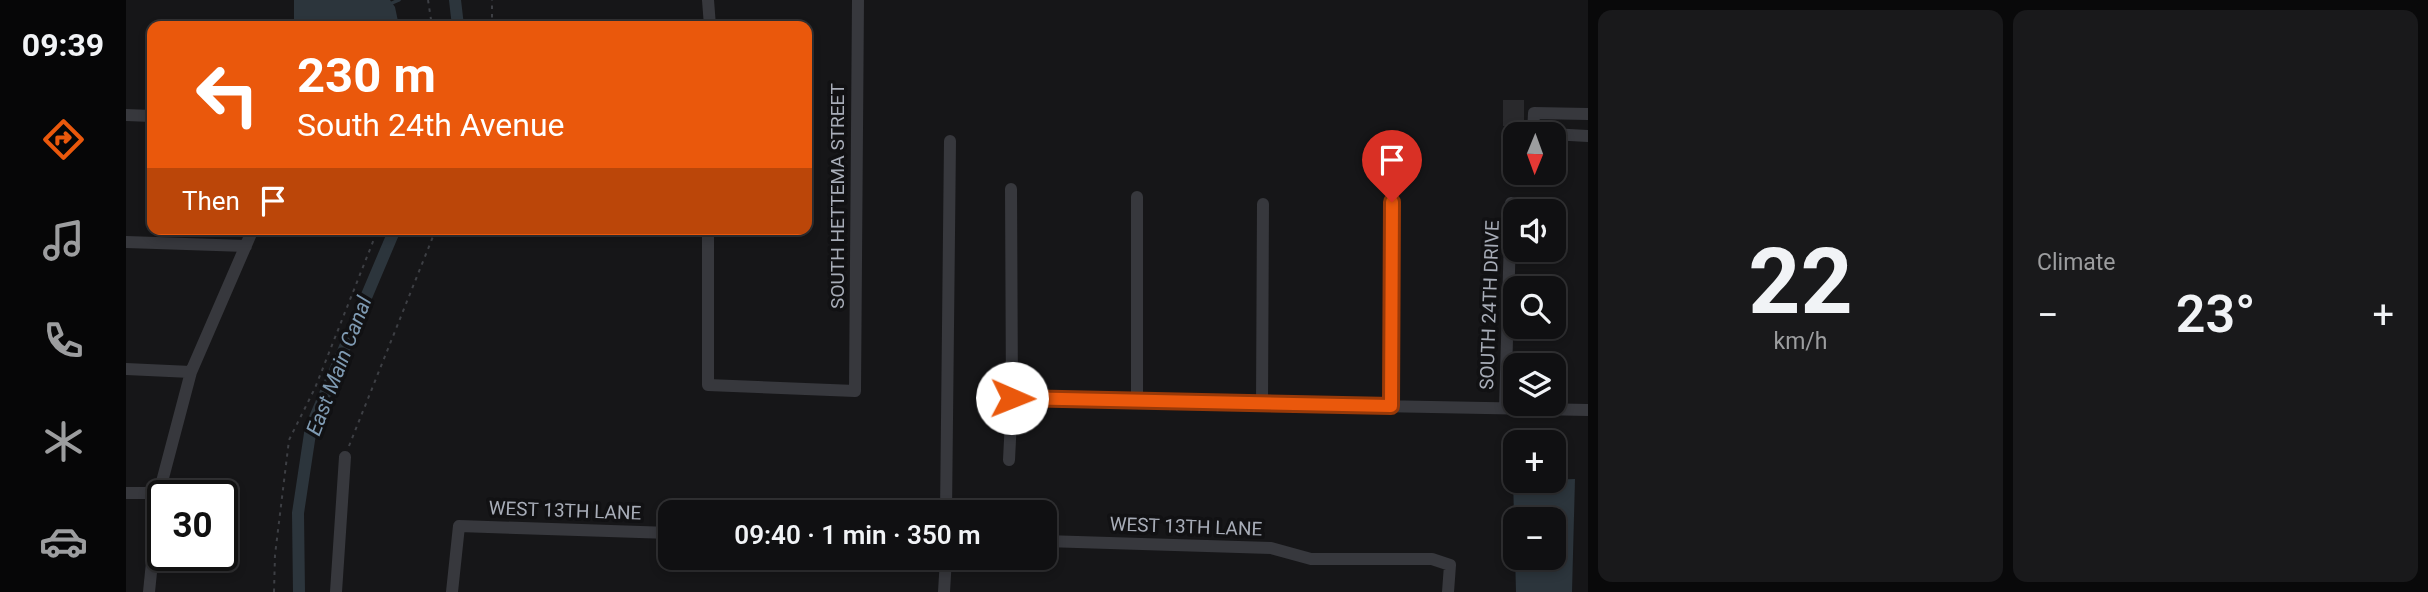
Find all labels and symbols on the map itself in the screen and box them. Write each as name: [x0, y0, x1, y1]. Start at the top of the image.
street label: SOUTH HETTEMA STREET: [826, 83, 849, 309]
north arrow: [1503, 122, 1566, 186]
pin: [1362, 130, 1422, 202]
street label: SOUTH 24TH DRIVE: [1475, 220, 1504, 390]
water label: East Main Canal: [301, 292, 377, 439]
position arrow: [975, 361, 1049, 435]
speed limit sign: 30: [147, 480, 238, 571]
street label: WEST 13TH LANE: [488, 496, 642, 525]
street label: WEST 13TH LANE: [1109, 512, 1263, 541]

